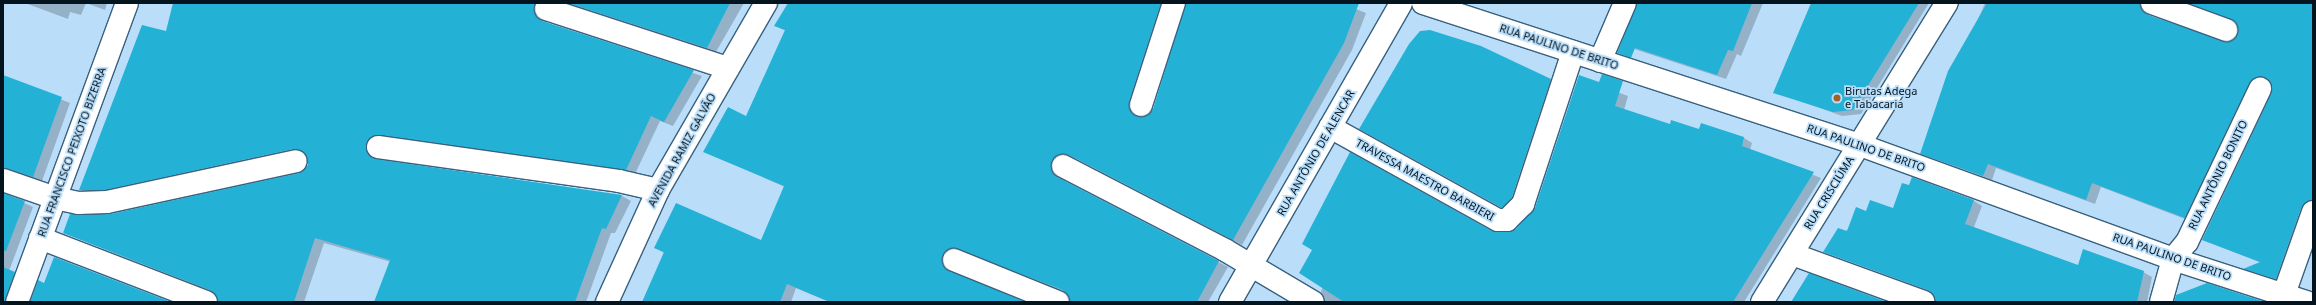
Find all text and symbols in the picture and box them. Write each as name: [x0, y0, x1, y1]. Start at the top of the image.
street label: RUA PAULINO DE BRITO: [1498, 22, 1620, 72]
street label: RUA FRANCISCO PEIXOTO BIZERRA: [35, 65, 109, 239]
place label: Birutas Adega e Tabacaria: [1845, 85, 1918, 111]
street label: RUA ANTÔNIO DE ALENCAR: [1274, 88, 1358, 218]
street label: AVENIDA RAMIZ GALVÃO: [645, 91, 719, 209]
marker: Birutas Adega e Tabacaria: [1832, 93, 1842, 103]
street label: RUA ANTÔNIO BONITO: [2186, 118, 2250, 232]
street label: RUA PAULINO DE BRITO: [1805, 122, 1927, 174]
street label: TRAVESSA MAESTRO BARBIERI: [1353, 136, 1497, 224]
street label: RUA CRISCIÚMA: [1801, 154, 1857, 232]
street label: RUA PAULINO DE BRITO: [2111, 231, 2233, 283]

